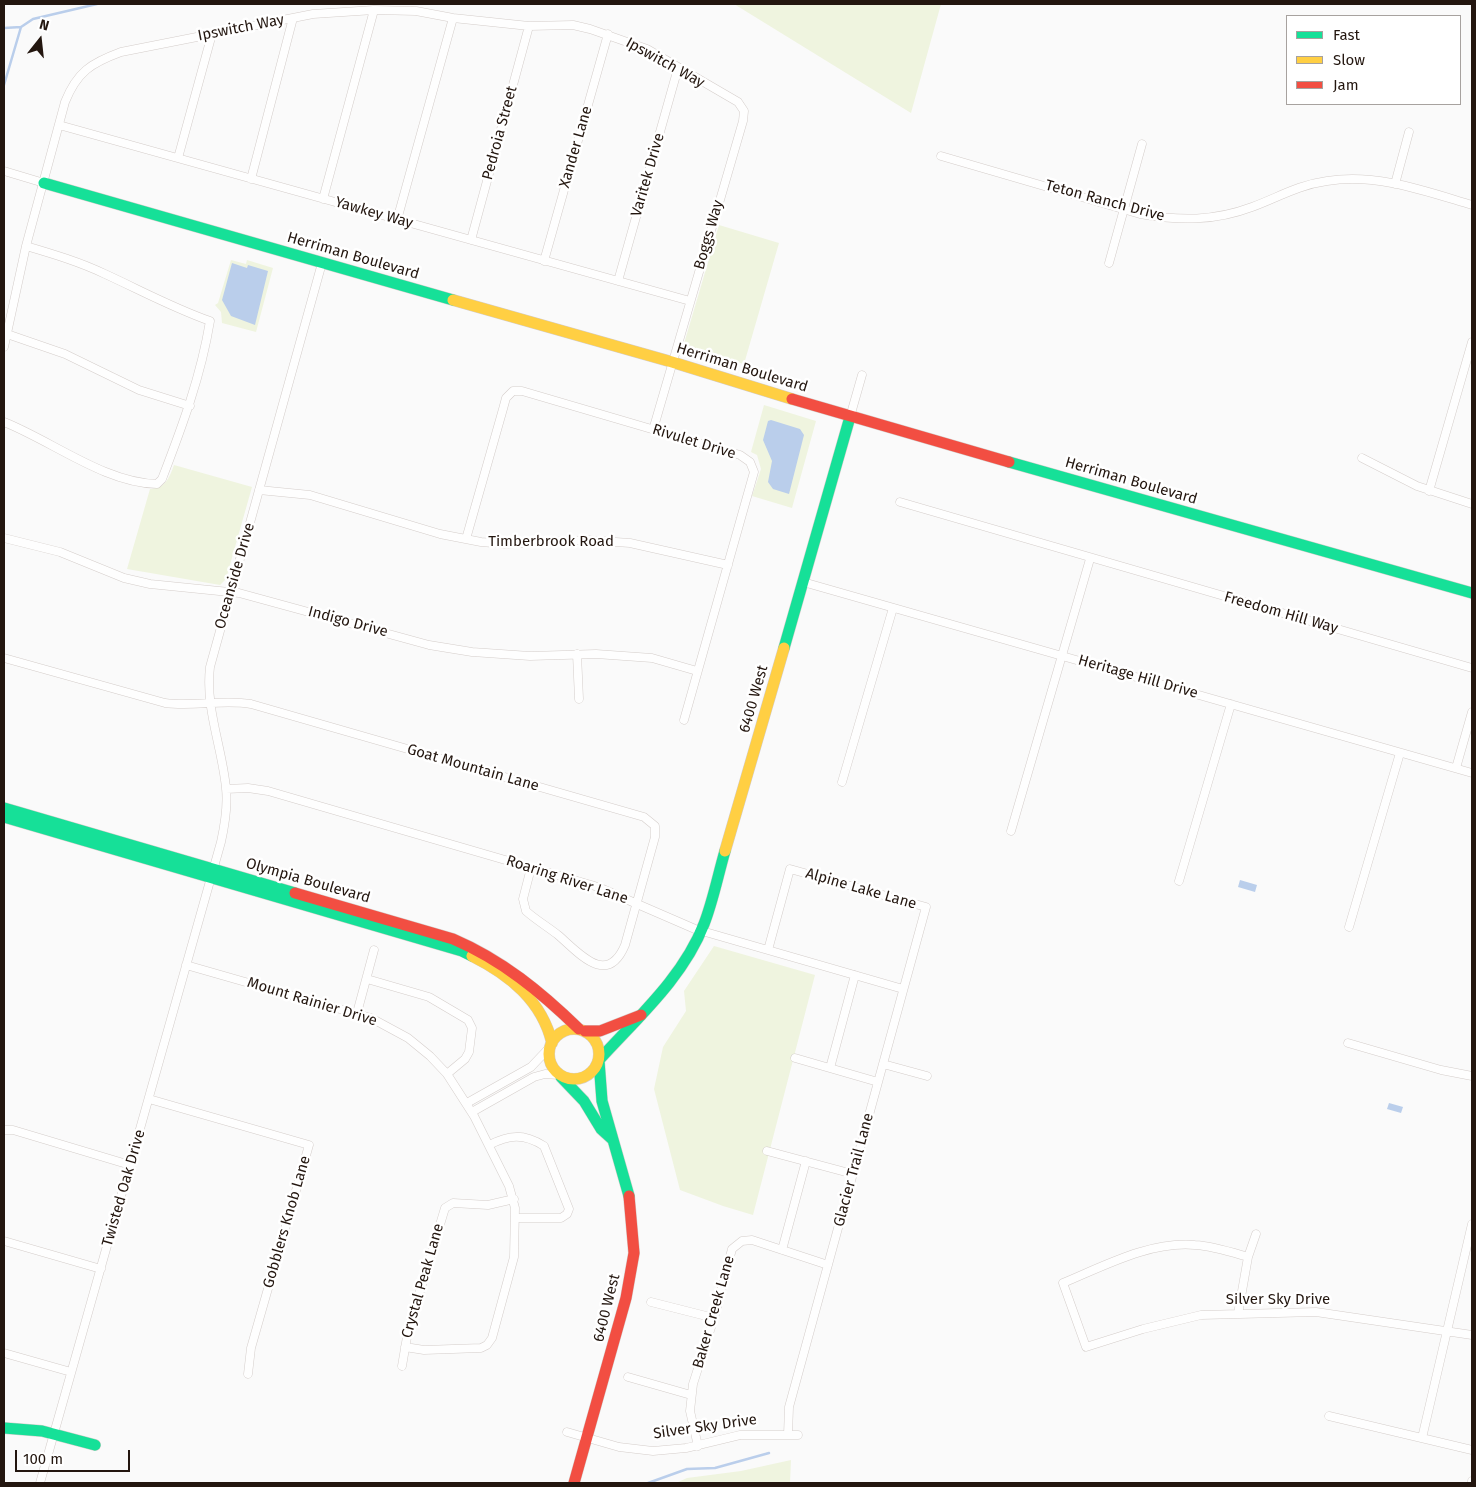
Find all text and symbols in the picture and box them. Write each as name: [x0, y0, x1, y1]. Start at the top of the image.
street label: Ipswitch Way: [196, 11, 286, 45]
north arrow: [15, 15, 65, 65]
legend: [1286, 15, 1461, 105]
text: N: [37, 16, 51, 35]
text: Fast: [1333, 26, 1360, 44]
street label: Ipswitch Way: [622, 34, 708, 92]
text: Slow: [1333, 51, 1365, 69]
text: Jam: [1333, 76, 1359, 94]
street label: Pedroia Street: [479, 84, 521, 182]
street label: Xander Lane: [556, 104, 596, 190]
street label: Varitek Drive: [627, 131, 669, 219]
street label: Teton Ranch Drive: [1043, 176, 1167, 226]
street label: Yawkey Way: [333, 193, 415, 233]
street label: Boggs Way: [690, 198, 728, 272]
street label: Herriman Boulevard: [285, 229, 421, 283]
street label: Herriman Boulevard: [674, 339, 810, 397]
street label: Rivulet Drive: [650, 421, 738, 463]
street label: Herriman Boulevard: [1063, 454, 1199, 508]
street label: Oceanside Drive: [211, 521, 259, 631]
street label: Timberbrook Road: [488, 533, 614, 551]
street label: Freedom Hill Way: [1222, 588, 1340, 638]
street label: Indigo Drive: [306, 603, 390, 641]
street label: Heritage Hill Drive: [1076, 651, 1200, 703]
street label: 6400 West: [736, 663, 772, 735]
street label: Goat Mountain Lane: [405, 741, 541, 795]
street label: Roaring River Lane: [504, 852, 630, 908]
street label: Olympia Boulevard: [244, 855, 372, 907]
street label: Alpine Lake Lane: [803, 865, 919, 913]
street label: Mount Rainier Drive: [245, 974, 379, 1030]
street label: Glacier Trail Lane: [830, 1111, 878, 1229]
street label: Twisted Oak Drive: [99, 1127, 149, 1249]
street label: Gobblers Knob Lane: [259, 1154, 315, 1290]
street label: Crystal Peak Lane: [398, 1222, 448, 1340]
street label: Baker Creek Lane: [689, 1253, 739, 1371]
street label: 6400 West: [590, 1272, 624, 1344]
street label: Silver Sky Drive: [1226, 1291, 1330, 1309]
street label: Silver Sky Drive: [652, 1411, 758, 1443]
scale bar: [18, 1440, 132, 1472]
text: 100 m: [23, 1450, 63, 1468]

